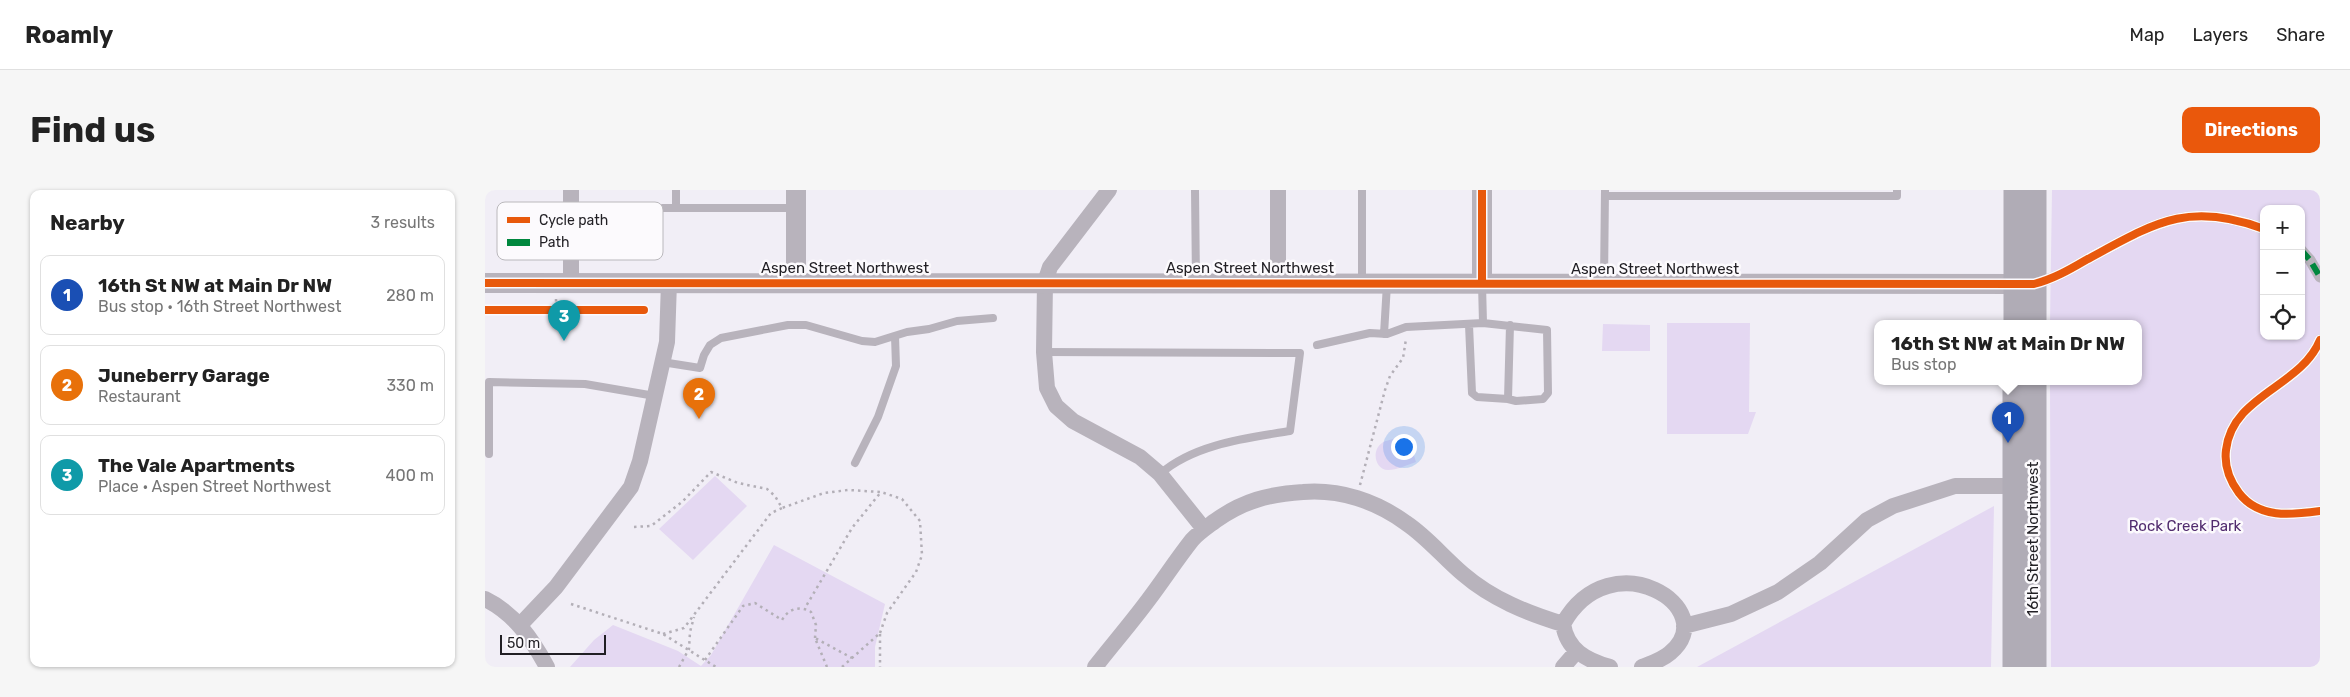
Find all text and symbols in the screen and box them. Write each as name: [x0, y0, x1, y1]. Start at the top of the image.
text: Roamly: [25, 21, 113, 49]
text: Map: [2130, 24, 2165, 46]
text: Layers: [2193, 24, 2248, 46]
text: Share: [2276, 24, 2325, 46]
button: Directions: [2182, 107, 2320, 153]
text: Find us: [30, 109, 155, 151]
legend: [497, 202, 663, 260]
map controls: [2260, 205, 2305, 340]
button: +: [2260, 205, 2305, 250]
text: Nearby: [50, 210, 125, 235]
text: Cycle path: [539, 212, 608, 229]
text: 3 results: [370, 213, 435, 232]
text: Path: [539, 234, 570, 251]
button: −: [2260, 250, 2305, 295]
street label: Aspen Street Northwest: [761, 259, 929, 277]
street label: Aspen Street Northwest: [1166, 259, 1334, 277]
street label: Aspen Street Northwest: [1571, 260, 1739, 278]
text: 16th St NW at Main Dr NW: [98, 274, 332, 297]
text: 1: [63, 286, 71, 305]
text: 280 m: [386, 286, 434, 305]
button: locate: [2260, 295, 2305, 340]
text: Bus stop · 16th Street Northwest: [98, 297, 342, 316]
pin: 3: [548, 300, 580, 341]
popup: [1874, 320, 2142, 385]
text: 16th St NW at Main Dr NW: [1891, 332, 2125, 355]
text: Bus stop: [1891, 355, 1957, 374]
text: Juneberry Garage: [98, 364, 270, 387]
text: 2: [62, 376, 72, 395]
text: 330 m: [386, 376, 434, 395]
pin: 2: [683, 378, 715, 419]
text: Restaurant: [98, 387, 181, 406]
pin: 1: [1992, 402, 2024, 443]
your location: [1391, 434, 1417, 460]
text: The Vale Apartments: [98, 454, 295, 477]
street label: 16th Street Northwest: [2024, 462, 2042, 616]
text: 3: [62, 466, 72, 485]
text: 400 m: [386, 466, 434, 485]
text: Place · Aspen Street Northwest: [98, 477, 331, 496]
park label: Rock Creek Park: [2129, 517, 2242, 535]
scale bar: [500, 632, 606, 655]
text: 50 m: [507, 635, 540, 652]

